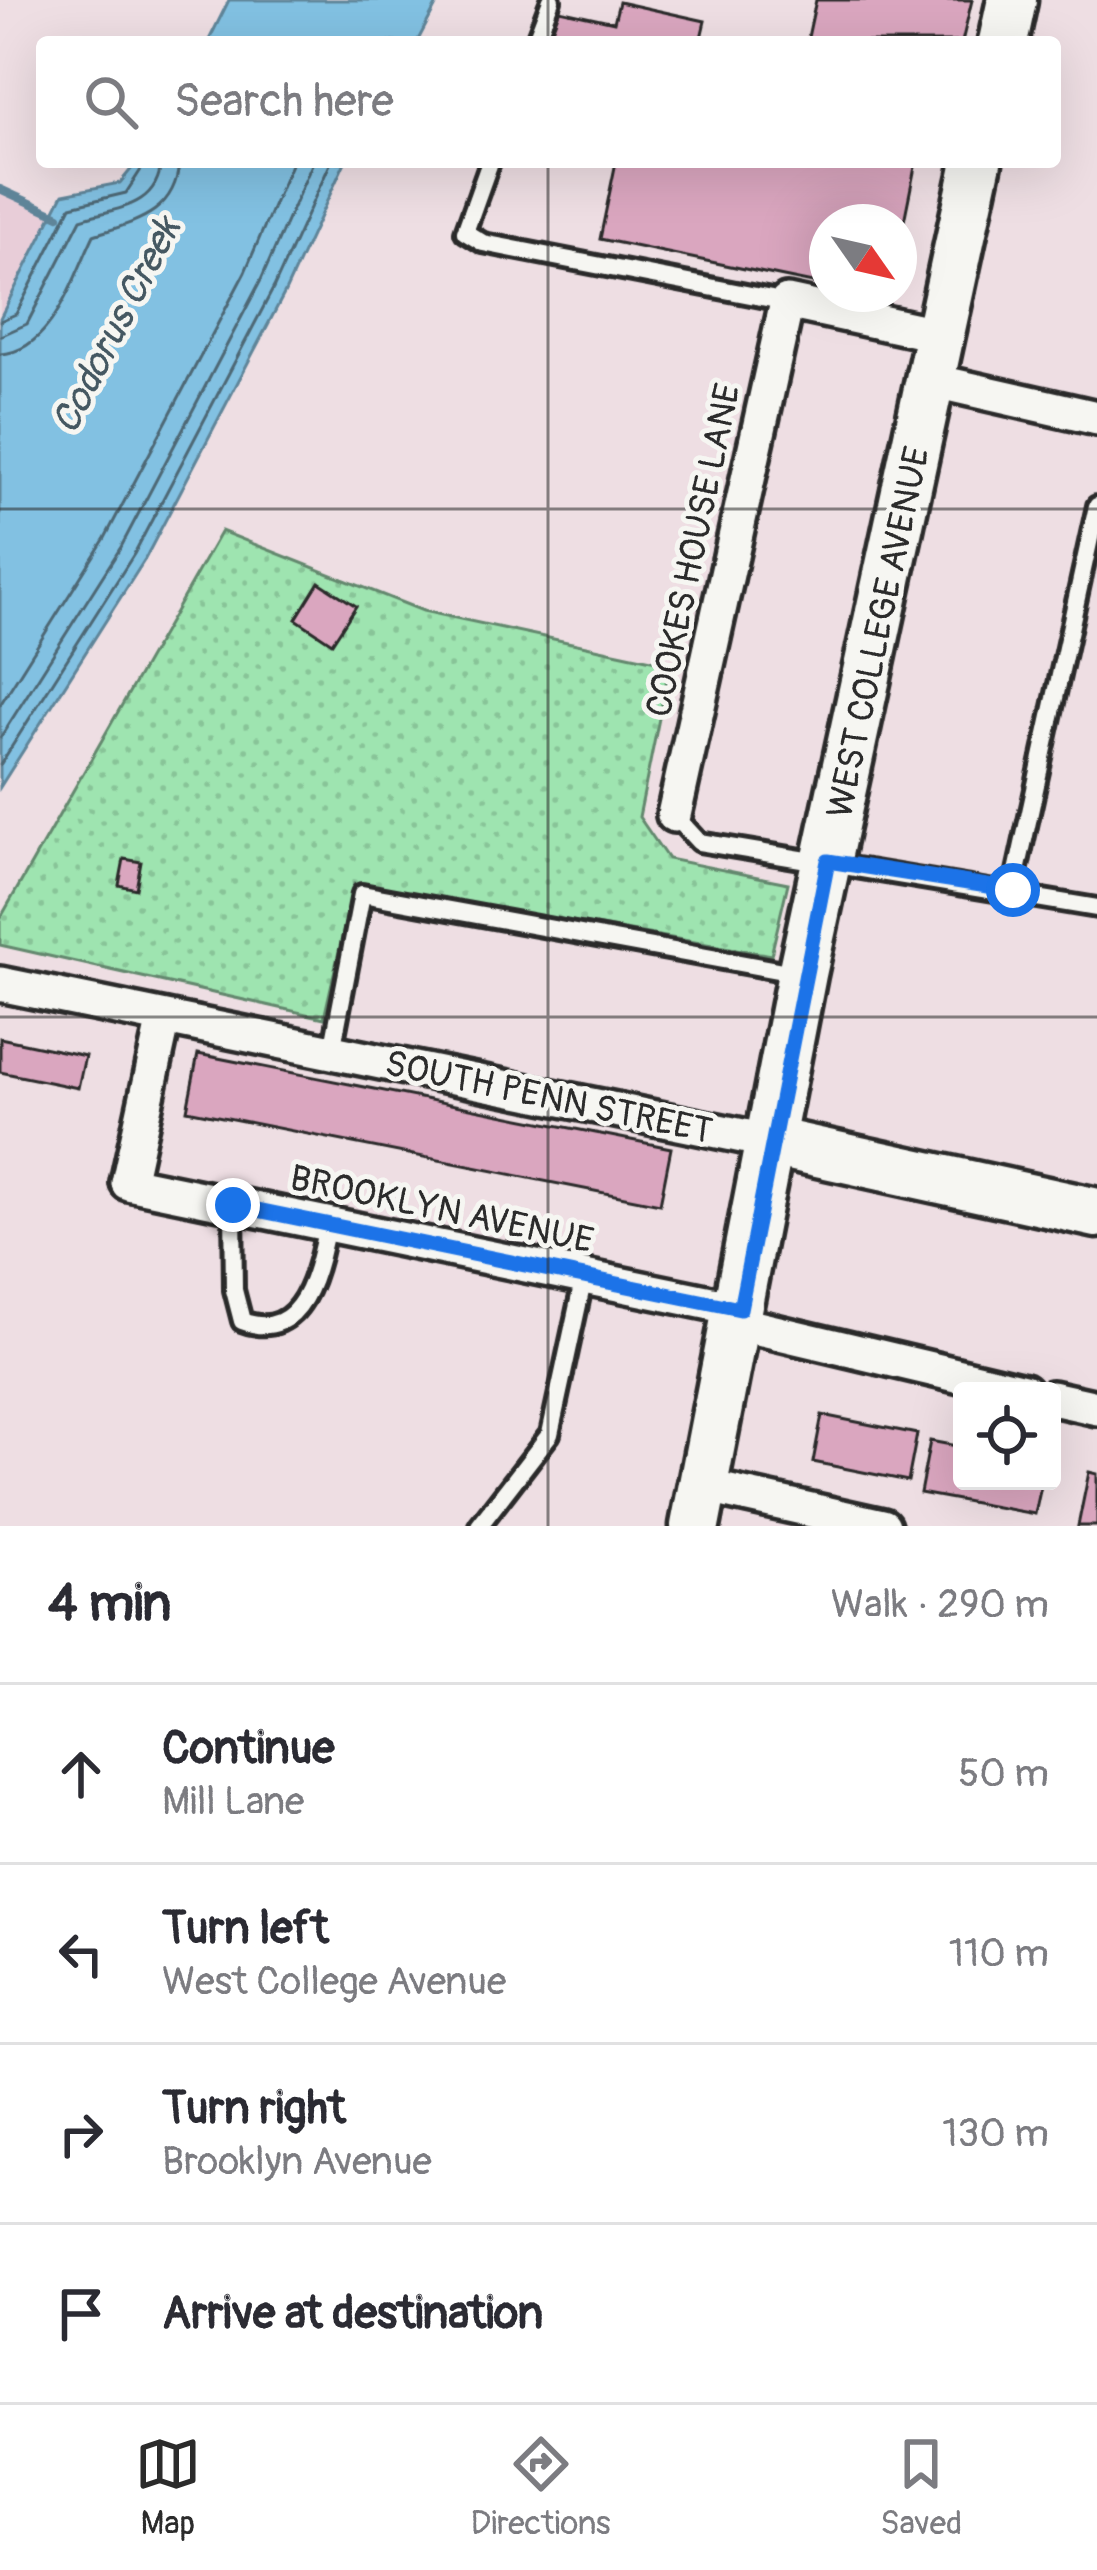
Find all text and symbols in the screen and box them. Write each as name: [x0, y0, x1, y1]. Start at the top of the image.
search box: [36, 36, 1061, 168]
icon: search: [78, 69, 144, 135]
text: Search here: [174, 74, 394, 130]
north arrow: [809, 204, 917, 312]
water label: Codorus Creek: [41, 206, 193, 442]
street label: COOKES HOUSE LANE: [636, 380, 751, 721]
street label: WEST COLLEGE AVENUE: [817, 443, 940, 822]
route start: [986, 863, 1040, 917]
street label: SOUTH PENN STREET: [381, 1041, 716, 1154]
street label: BROOKLYN AVENUE: [286, 1155, 597, 1264]
route end: [206, 1178, 260, 1232]
map controls: [953, 1382, 1061, 1490]
button: locate: [953, 1382, 1061, 1490]
text: 4 min: [48, 1572, 171, 1636]
text: Walk · 290 m: [831, 1580, 1049, 1629]
text: Continue: [162, 1721, 335, 1777]
icon: ahead: [48, 1741, 114, 1807]
text: 50 m: [958, 1749, 1049, 1798]
text: Mill Lane: [162, 1777, 304, 1826]
text: Turn left: [162, 1901, 329, 1957]
icon: left: [48, 1921, 114, 1987]
text: 110 m: [949, 1929, 1049, 1978]
text: West College Avenue: [162, 1957, 506, 2006]
text: Turn right: [162, 2081, 346, 2137]
icon: right: [48, 2101, 114, 2167]
text: 130 m: [942, 2109, 1049, 2158]
text: Brooklyn Avenue: [162, 2137, 432, 2186]
icon: arrive: [48, 2281, 114, 2347]
text: Arrive at destination: [162, 2286, 543, 2342]
tab: Map: [135, 2431, 201, 2544]
tab: Directions: [471, 2431, 611, 2544]
tab: Saved: [880, 2431, 962, 2544]

